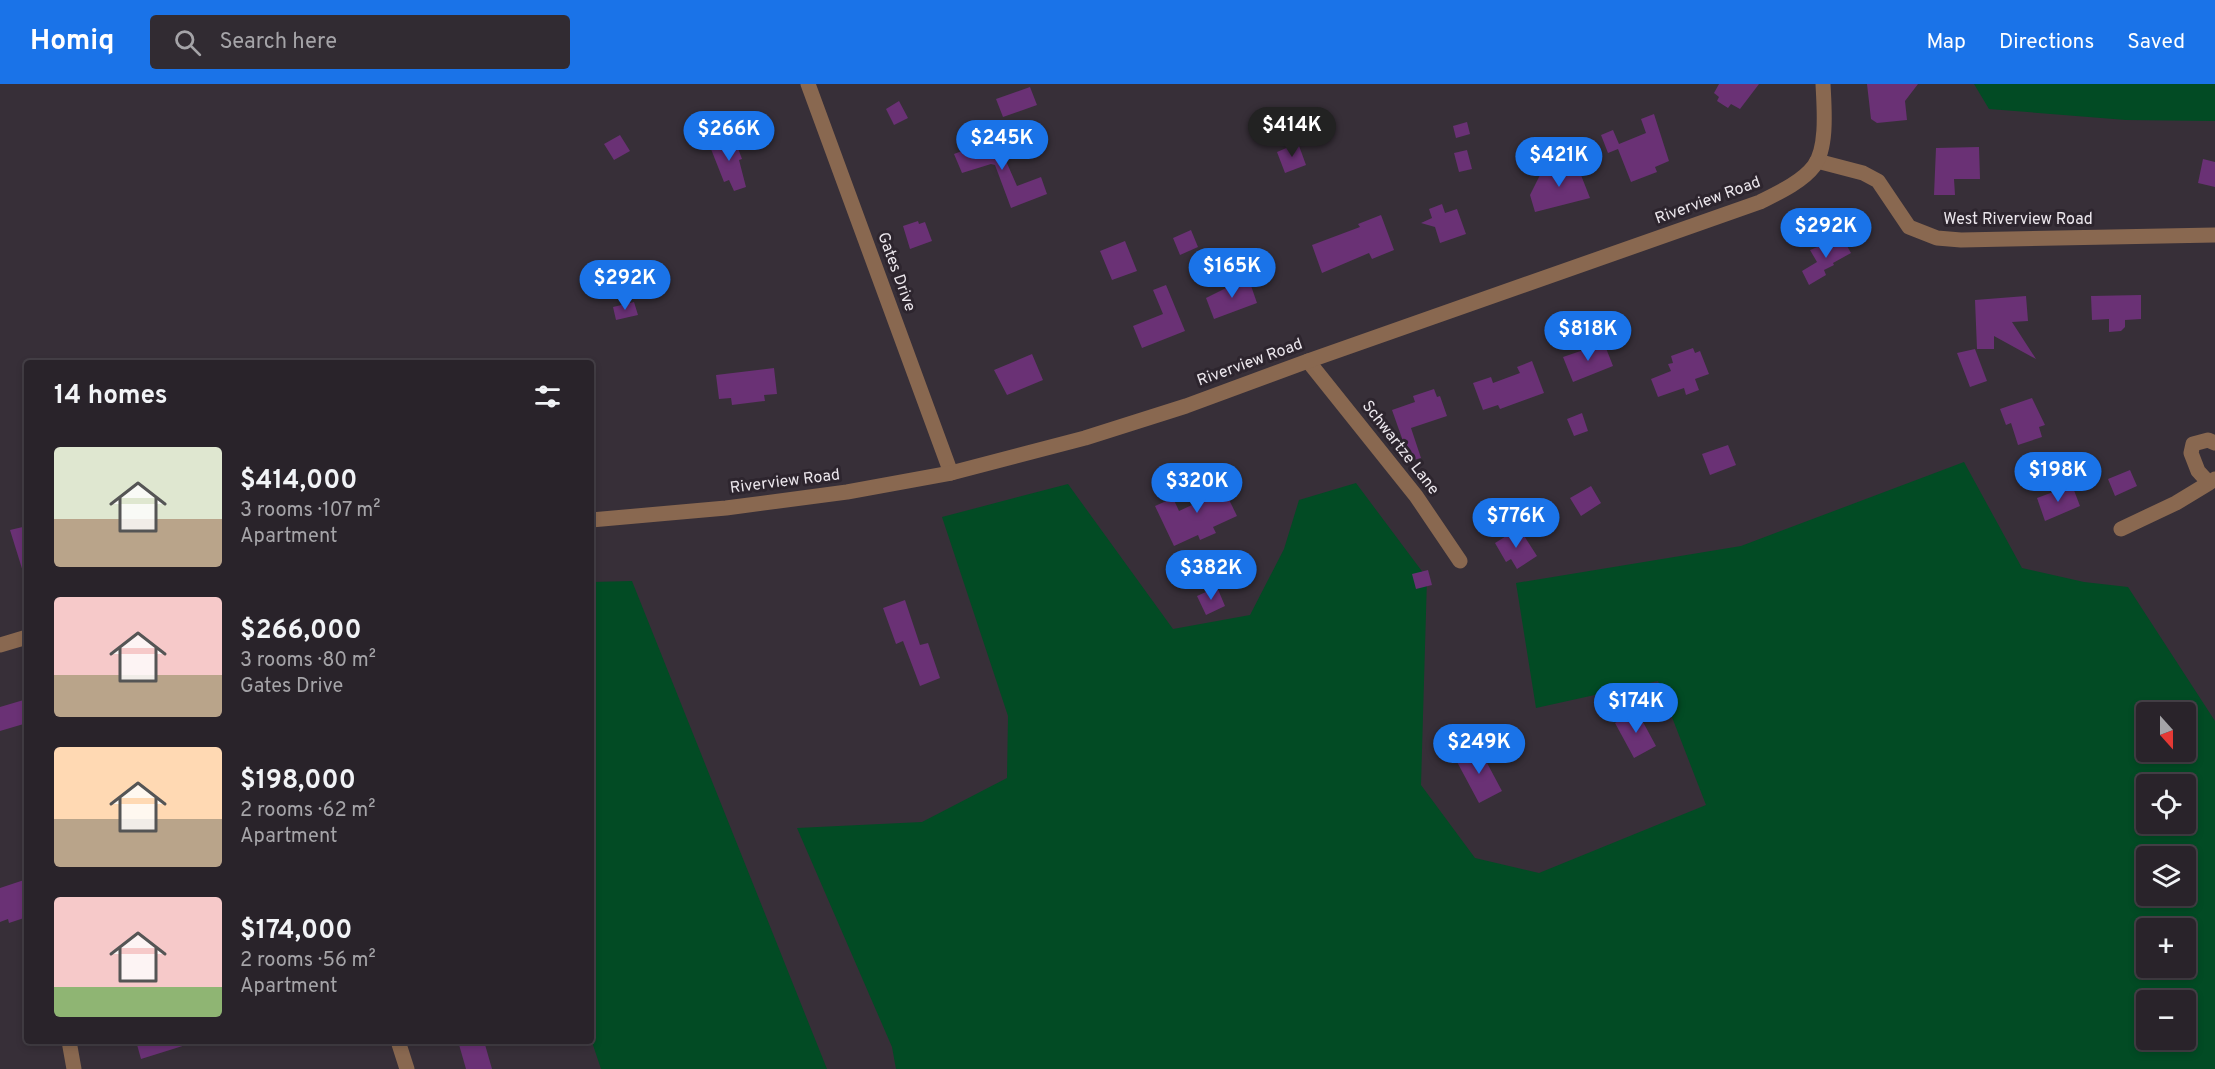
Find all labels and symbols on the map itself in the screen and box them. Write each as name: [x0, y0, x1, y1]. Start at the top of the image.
pin: $414K: [1250, 107, 1334, 158]
pin: $266K: [687, 111, 771, 162]
pin: $245K: [960, 120, 1044, 171]
pin: $421K: [1517, 137, 1601, 188]
street label: Riverview Road: [1652, 173, 1764, 229]
pin: $292K: [1784, 208, 1868, 259]
street label: West Riverview Road: [1943, 210, 2093, 230]
street label: Gates Drive: [872, 230, 920, 314]
pin: $165K: [1190, 248, 1274, 299]
pin: $292K: [583, 260, 667, 311]
pin: $818K: [1546, 311, 1630, 362]
street label: Riverview Road: [1194, 335, 1306, 391]
street label: Schwartze Lane: [1357, 397, 1443, 499]
pin: $198K: [2016, 452, 2100, 503]
pin: $320K: [1155, 463, 1239, 514]
street label: Riverview Road: [729, 465, 841, 499]
pin: $776K: [1474, 498, 1558, 549]
pin: $382K: [1169, 550, 1253, 601]
pin: $174K: [1594, 683, 1678, 734]
north arrow: [2136, 702, 2196, 762]
pin: $249K: [1437, 724, 1521, 775]

